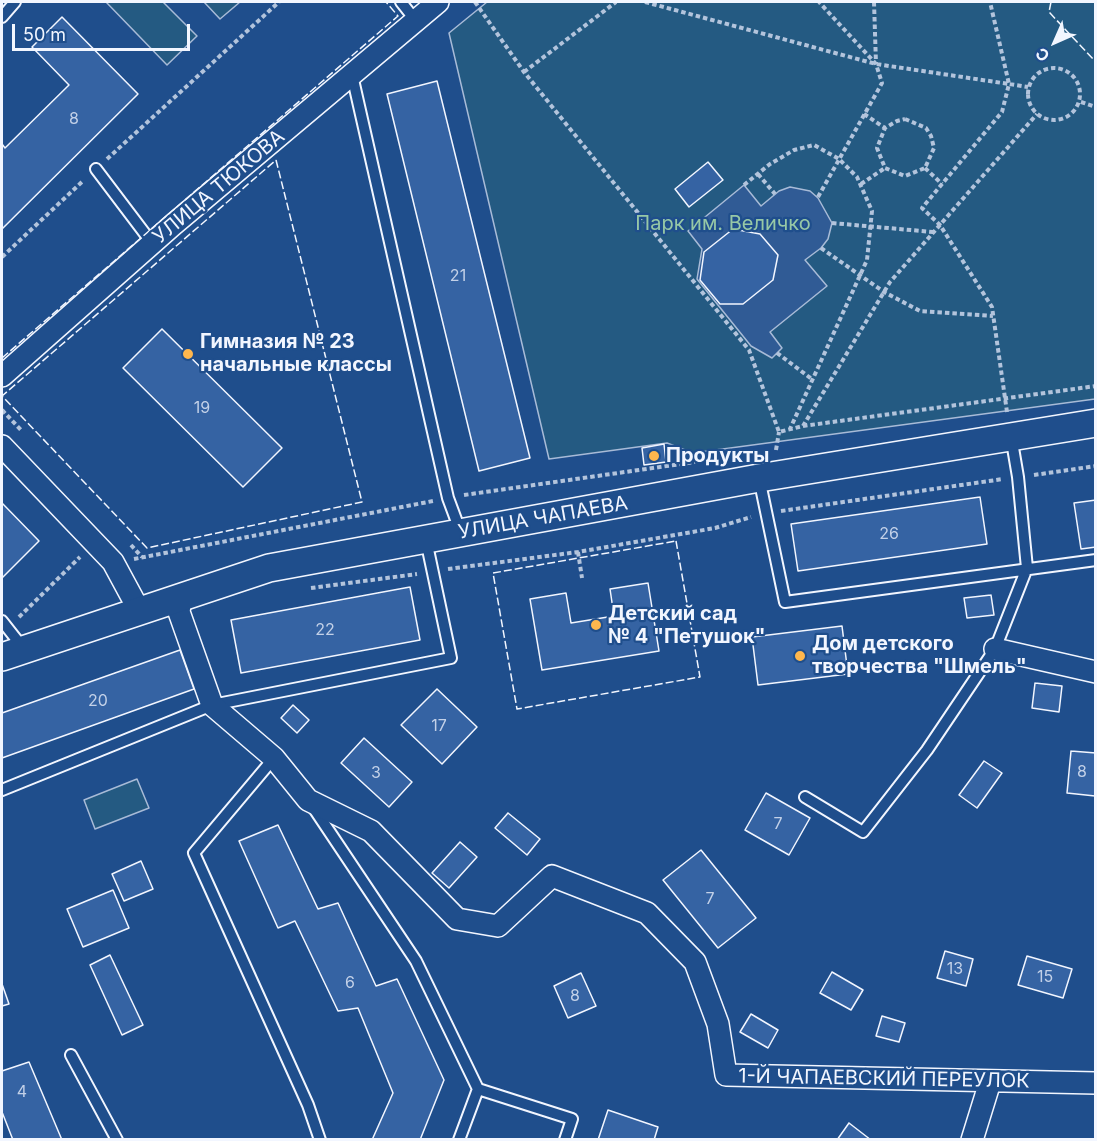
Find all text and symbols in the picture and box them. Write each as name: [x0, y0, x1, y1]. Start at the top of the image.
scale bar: [15, 12, 194, 50]
north arrow: [1025, 12, 1085, 72]
text: 50 m: [23, 24, 66, 45]
text: С: [1031, 43, 1054, 66]
house number: 8: [69, 109, 79, 129]
street label: УЛИЦА ТЮКОВА: [148, 125, 290, 249]
park label: Парк им. Величко: [635, 212, 811, 236]
house number: 21: [450, 266, 466, 286]
place label: Гимназия № 23 начальные классы: [200, 330, 392, 377]
marker: Гимназия № 23 начальные классы: [181, 347, 195, 361]
house number: 19: [194, 398, 210, 418]
place label: Продукты: [666, 444, 769, 468]
marker: Продукты: [647, 449, 661, 463]
street label: УЛИЦА ЧАПАЕВА: [456, 491, 630, 545]
house number: 26: [879, 524, 899, 544]
place label: Детский сад № 4 "Петушок": [608, 602, 766, 649]
marker: Детский сад № 4 "Петушок": [589, 618, 603, 632]
house number: 22: [315, 620, 335, 640]
place label: Дом детского творчества "Шмель": [812, 632, 1027, 679]
marker: Дом детского творчества "Шмель": [793, 649, 807, 663]
house number: 20: [88, 691, 108, 711]
house number: 17: [431, 716, 447, 736]
house number: 8: [1077, 762, 1087, 782]
house number: 3: [371, 763, 381, 783]
house number: 7: [773, 814, 783, 834]
house number: 7: [705, 889, 715, 909]
house number: 13: [947, 959, 963, 979]
house number: 15: [1037, 967, 1053, 987]
house number: 6: [345, 973, 355, 993]
house number: 8: [570, 986, 580, 1006]
street label: 1-Й ЧАПАЕВСКИЙ ПЕРЕУЛОК: [738, 1064, 1030, 1094]
house number: 4: [17, 1082, 27, 1102]

